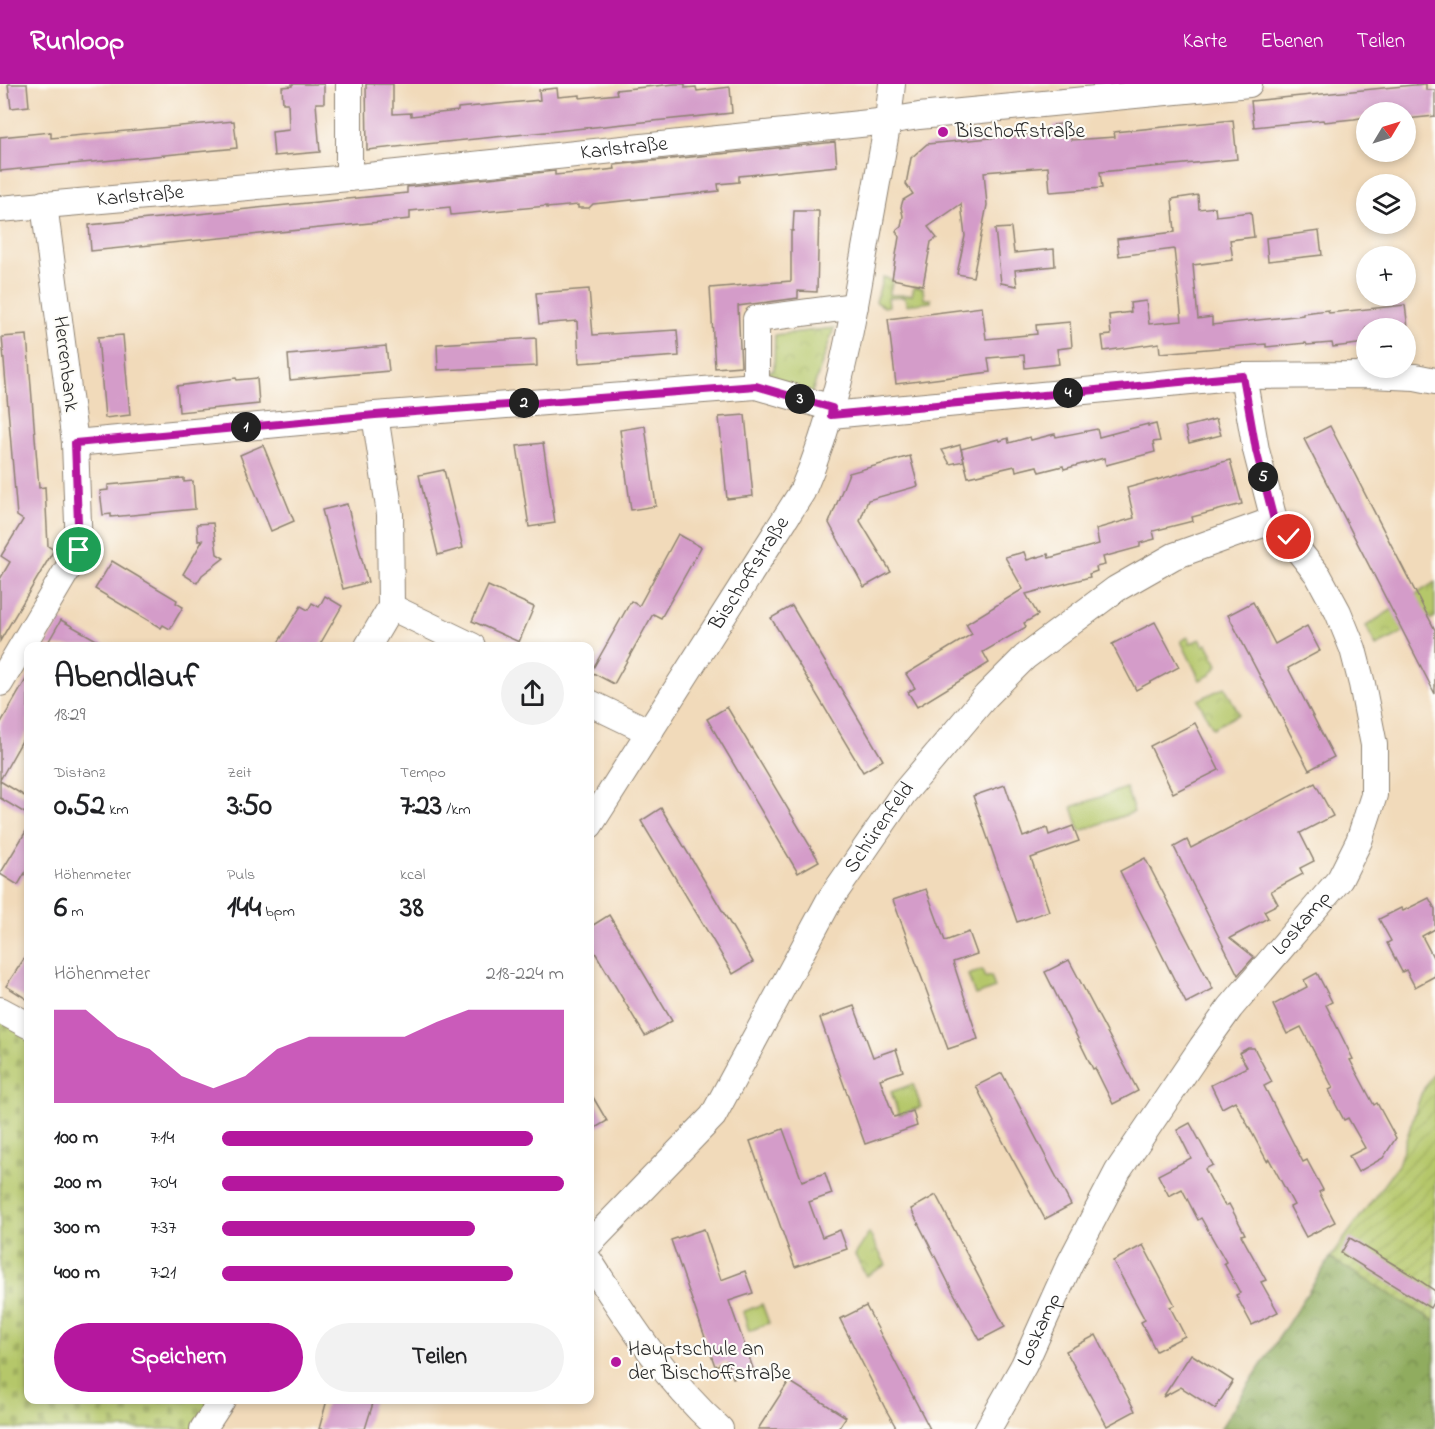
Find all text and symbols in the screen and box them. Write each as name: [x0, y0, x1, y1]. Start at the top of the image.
text: Runloop: [30, 22, 124, 63]
text: Karte: [1183, 27, 1227, 57]
text: Ebenen: [1260, 27, 1323, 57]
text: Teilen: [1356, 27, 1405, 57]
north arrow: [1356, 102, 1416, 162]
map controls: [1356, 102, 1416, 378]
place label: Bischoffstraße: [954, 117, 1085, 147]
marker: Bischoffstraße: [936, 125, 950, 139]
street label: Karlstraße: [579, 129, 670, 168]
button: layers: [1356, 174, 1416, 234]
street label: Karlstraße: [95, 178, 186, 215]
button: +: [1356, 246, 1416, 306]
street label: Herrenbank: [44, 314, 86, 414]
button: −: [1356, 318, 1416, 378]
pin: 4: [1053, 378, 1083, 408]
text: 4: [1065, 381, 1071, 405]
pin: 3: [785, 384, 815, 414]
text: 3: [797, 387, 803, 411]
pin: 2: [509, 388, 539, 418]
text: 2: [520, 391, 528, 415]
pin: 1: [231, 412, 261, 442]
text: 1: [243, 415, 249, 439]
pin: 5: [1248, 462, 1278, 492]
text: 5: [1258, 465, 1268, 489]
street label: Bischoffstraße: [702, 510, 798, 637]
pin: [1263, 511, 1314, 562]
icon: check: [1272, 520, 1305, 553]
pin: [53, 524, 104, 575]
icon: arrive: [62, 533, 95, 566]
text: Abendlauf: [54, 654, 199, 702]
button: share: [501, 662, 564, 725]
text: 18:29: [54, 701, 86, 730]
text: Distanz: [54, 761, 105, 785]
text: Zeit: [227, 761, 252, 785]
text: Tempo: [400, 761, 446, 785]
street label: Schürenfeld: [837, 775, 922, 880]
text: 0.52: [54, 785, 105, 829]
text: 3:50: [227, 785, 272, 829]
text: 7:23: [400, 785, 442, 829]
text: km: [105, 798, 129, 822]
text: /km: [442, 798, 471, 822]
text: Höhenmeter: [54, 863, 131, 887]
text: Puls: [227, 863, 255, 887]
text: kcal: [400, 863, 425, 887]
street label: Loskamp: [1265, 884, 1339, 963]
text: 6: [54, 887, 67, 931]
text: 144: [227, 887, 261, 931]
text: 38: [400, 887, 424, 931]
text: m: [67, 900, 84, 924]
text: bpm: [261, 900, 295, 924]
text: Höhenmeter: [54, 960, 150, 989]
text: 218–224 m: [486, 960, 564, 989]
text: 100 m: [54, 1124, 98, 1153]
text: 7:14: [150, 1124, 175, 1153]
text: 200 m: [54, 1169, 102, 1198]
text: 7:04: [150, 1169, 177, 1198]
text: 300 m: [54, 1214, 100, 1243]
text: 7:37: [150, 1214, 176, 1243]
text: 400 m: [54, 1259, 100, 1288]
text: 7:21: [150, 1259, 176, 1288]
street label: Loskamp: [1010, 1288, 1069, 1371]
button: Speichern: [54, 1323, 303, 1392]
button: Teilen: [315, 1323, 564, 1392]
place label: Hauptschule an der Bischoffstraße: [628, 1335, 791, 1389]
marker: Hauptschule an der Bischoffstraße: [609, 1355, 623, 1369]

